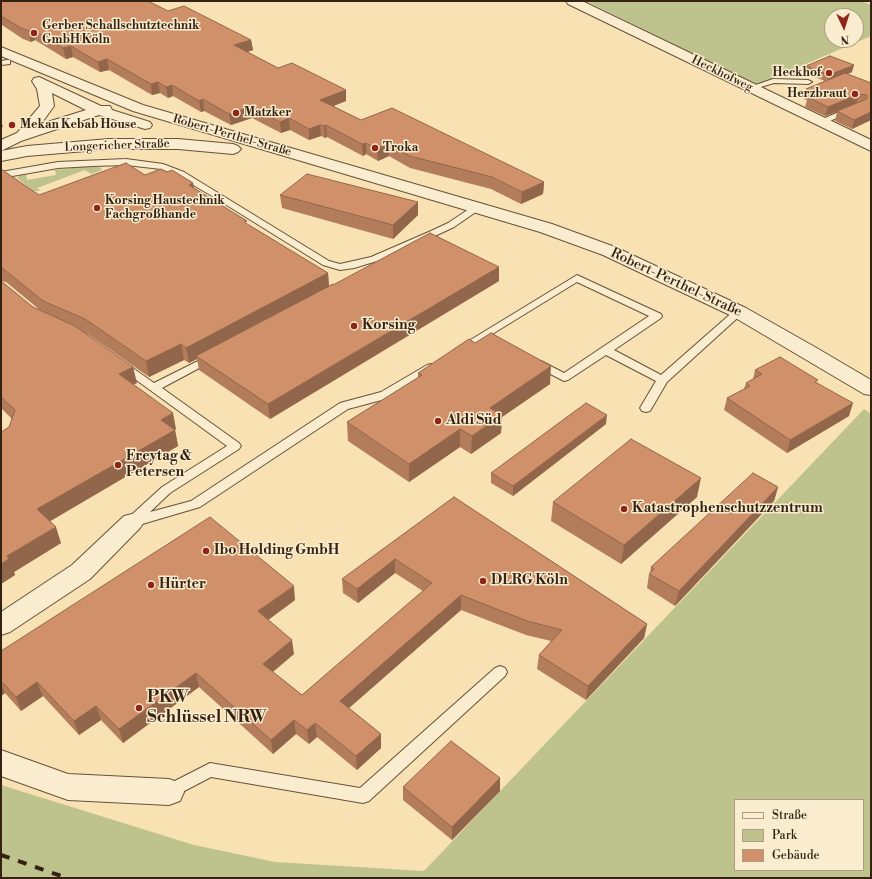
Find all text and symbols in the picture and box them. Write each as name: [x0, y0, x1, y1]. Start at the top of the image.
north arrow: [824, 8, 864, 48]
place label: Gerber Schallschutztechnik GmbH Köln: [42, 19, 199, 47]
marker: Gerber Schallschutztechnik GmbH Köln: [29, 28, 39, 38]
text: N: [840, 32, 850, 46]
street label: Heckhofweg: [689, 53, 755, 95]
place label: Heckhof: [773, 66, 821, 80]
marker: Heckhof: [824, 68, 834, 78]
place label: Herzbraut: [787, 87, 847, 101]
marker: Herzbraut: [850, 89, 860, 99]
place label: Matzker: [244, 106, 291, 120]
marker: Matzker: [231, 108, 241, 118]
street label: Robert-Perthel-Straße: [171, 112, 293, 160]
place label: Mekan Kebab House: [20, 118, 136, 132]
marker: Mekan Kebab House: [7, 120, 17, 130]
street label: Longericher Straße: [64, 137, 170, 155]
place label: Troka: [383, 141, 418, 155]
marker: Troka: [370, 143, 380, 153]
place label: Korsing Haustechnik Fachgroßhande: [105, 194, 225, 222]
marker: Korsing Haustechnik Fachgroßhande: [92, 203, 102, 213]
street label: Robert-Perthel-Straße: [608, 245, 744, 321]
place label: Korsing: [362, 318, 415, 334]
marker: Korsing: [349, 321, 359, 331]
place label: Aldi Süd: [446, 413, 502, 429]
marker: Aldi Süd: [433, 416, 443, 426]
place label: Freytag & Petersen: [126, 449, 192, 482]
marker: Freytag & Petersen: [113, 460, 123, 470]
place label: Katastrophenschutzzentrum: [632, 501, 823, 517]
marker: Katastrophenschutzzentrum: [619, 504, 629, 514]
place label: Ibo Holding GmbH: [214, 543, 339, 559]
marker: Ibo Holding GmbH: [201, 546, 211, 556]
place label: DLRG Köln: [491, 573, 568, 589]
marker: DLRG Köln: [478, 576, 488, 586]
place label: Hürter: [159, 577, 206, 593]
marker: Hürter: [146, 580, 156, 590]
place label: PKW Schlüssel NRW: [147, 688, 267, 728]
marker: PKW Schlüssel NRW: [134, 703, 144, 713]
legend: [734, 799, 864, 871]
text: Straße: [772, 808, 807, 823]
text: Park: [772, 828, 797, 843]
text: Gebäude: [772, 848, 820, 863]

